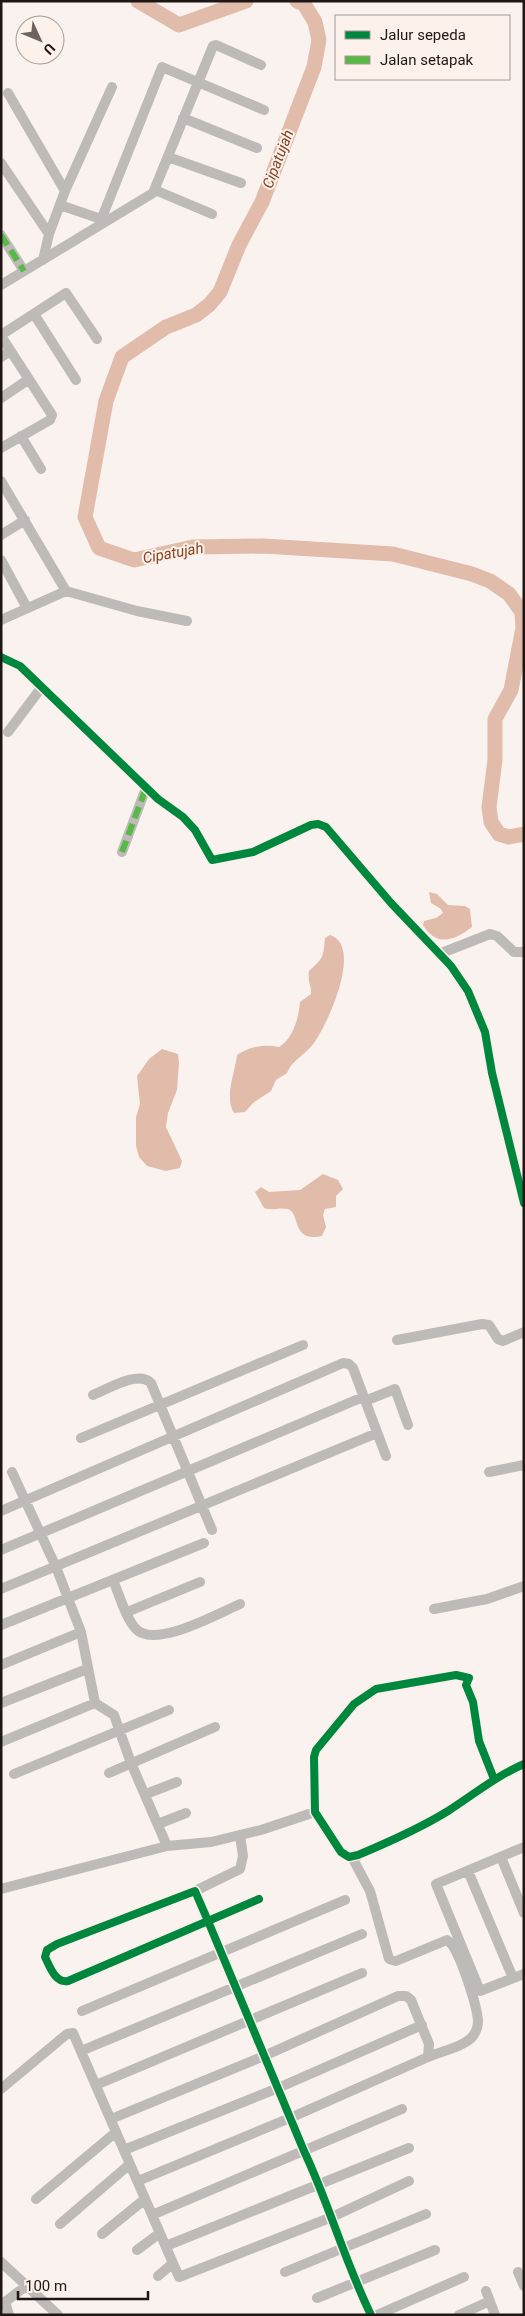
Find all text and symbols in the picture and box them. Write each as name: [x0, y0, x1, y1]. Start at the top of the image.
north arrow: [15, 15, 65, 65]
legend: [335, 15, 510, 80]
text: Jalur sepeda: [380, 26, 466, 44]
text: U: [40, 40, 58, 58]
text: Jalan setapak: [380, 51, 474, 69]
water label: Cipatujah: [259, 127, 297, 191]
water label: Cipatujah: [141, 539, 205, 567]
scale bar: [18, 2268, 148, 2300]
text: 100 m: [25, 2277, 67, 2295]

